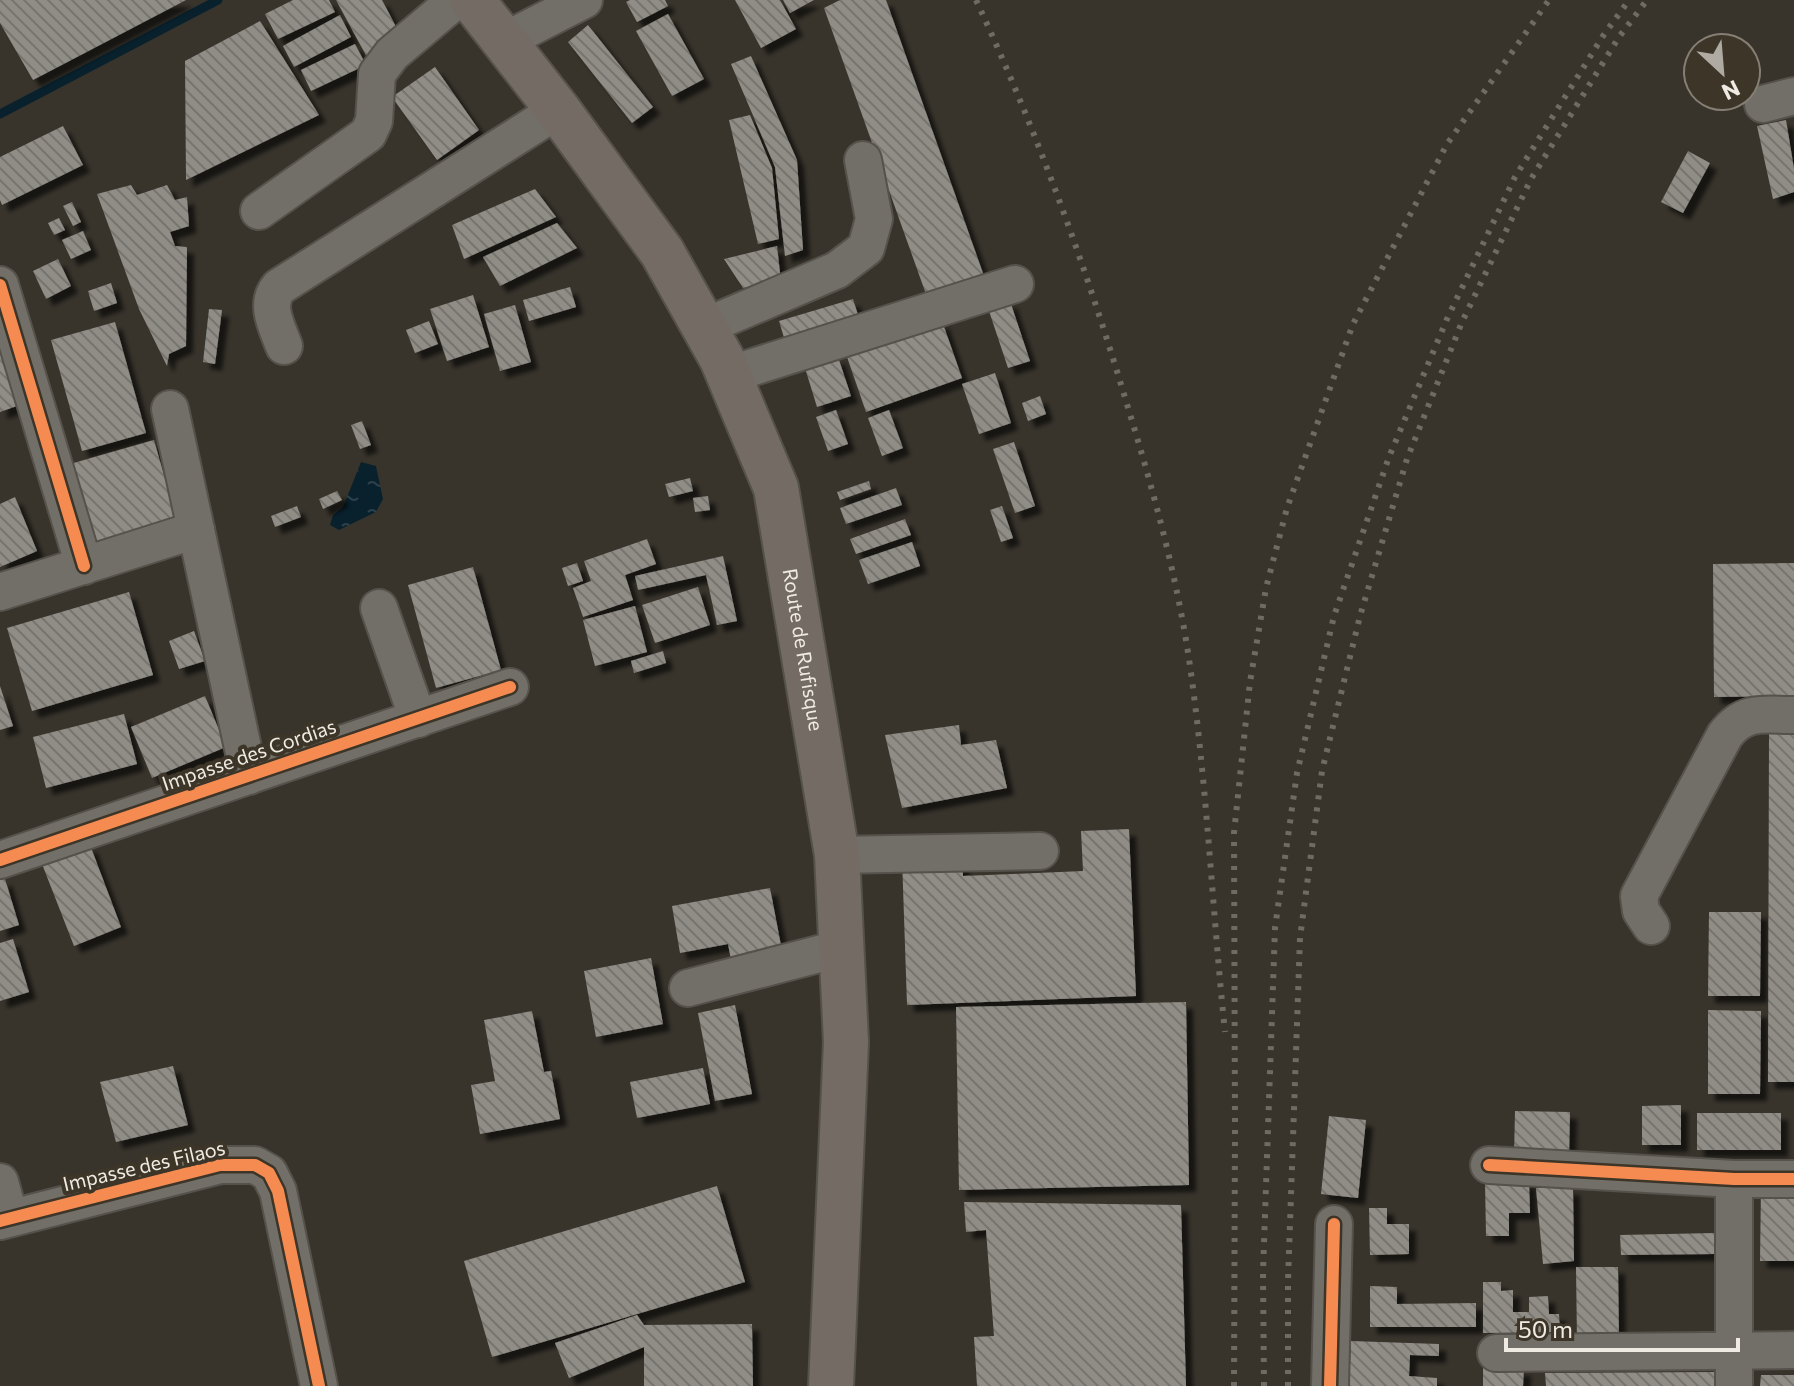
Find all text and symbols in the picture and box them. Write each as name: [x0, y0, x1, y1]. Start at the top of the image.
north arrow: [1682, 32, 1762, 112]
text: N: [1718, 75, 1744, 106]
street label: Route de Rufisque: [779, 566, 829, 733]
street label: Impasse des Cordias: [159, 713, 339, 795]
street label: Impasse des Filaos: [60, 1135, 227, 1195]
scale bar: [1506, 1302, 1738, 1352]
text: 50 m: [1518, 1314, 1573, 1343]

